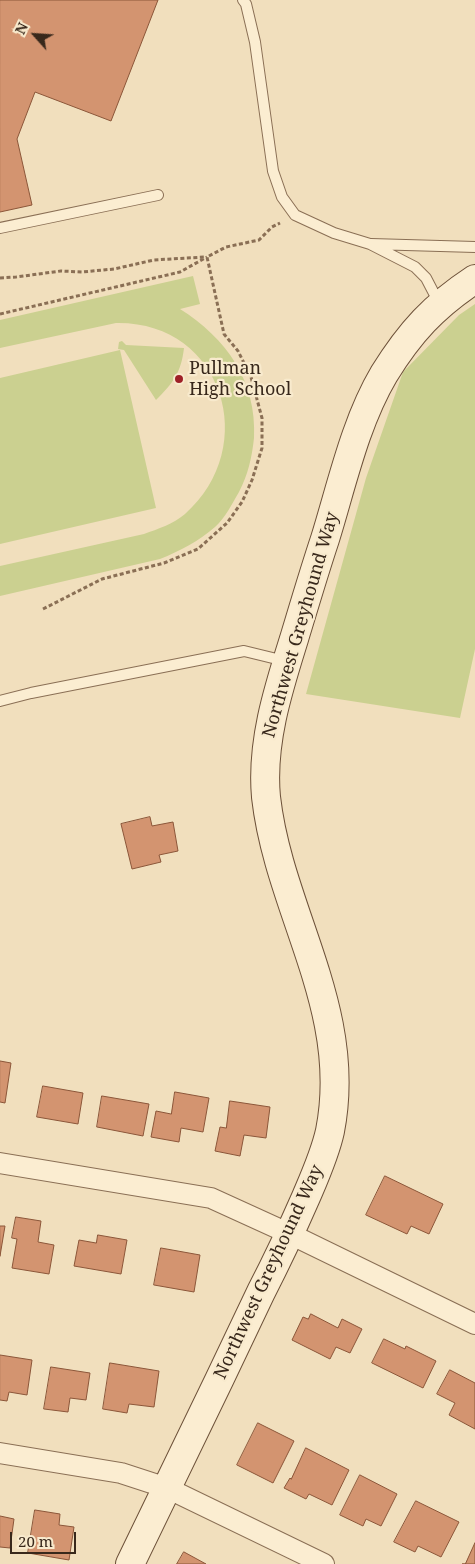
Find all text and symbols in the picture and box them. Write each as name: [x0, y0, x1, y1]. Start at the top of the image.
north arrow: [10, 10, 60, 60]
text: N: [10, 19, 32, 37]
place label: Pullman High School: [189, 358, 291, 400]
marker: Pullman High School: [173, 373, 185, 385]
street label: Northwest Greyhound Way: [258, 510, 344, 740]
street label: Northwest Greyhound Way: [210, 1161, 328, 1383]
scale bar: [12, 1522, 79, 1554]
text: 20 m: [18, 1531, 53, 1551]

